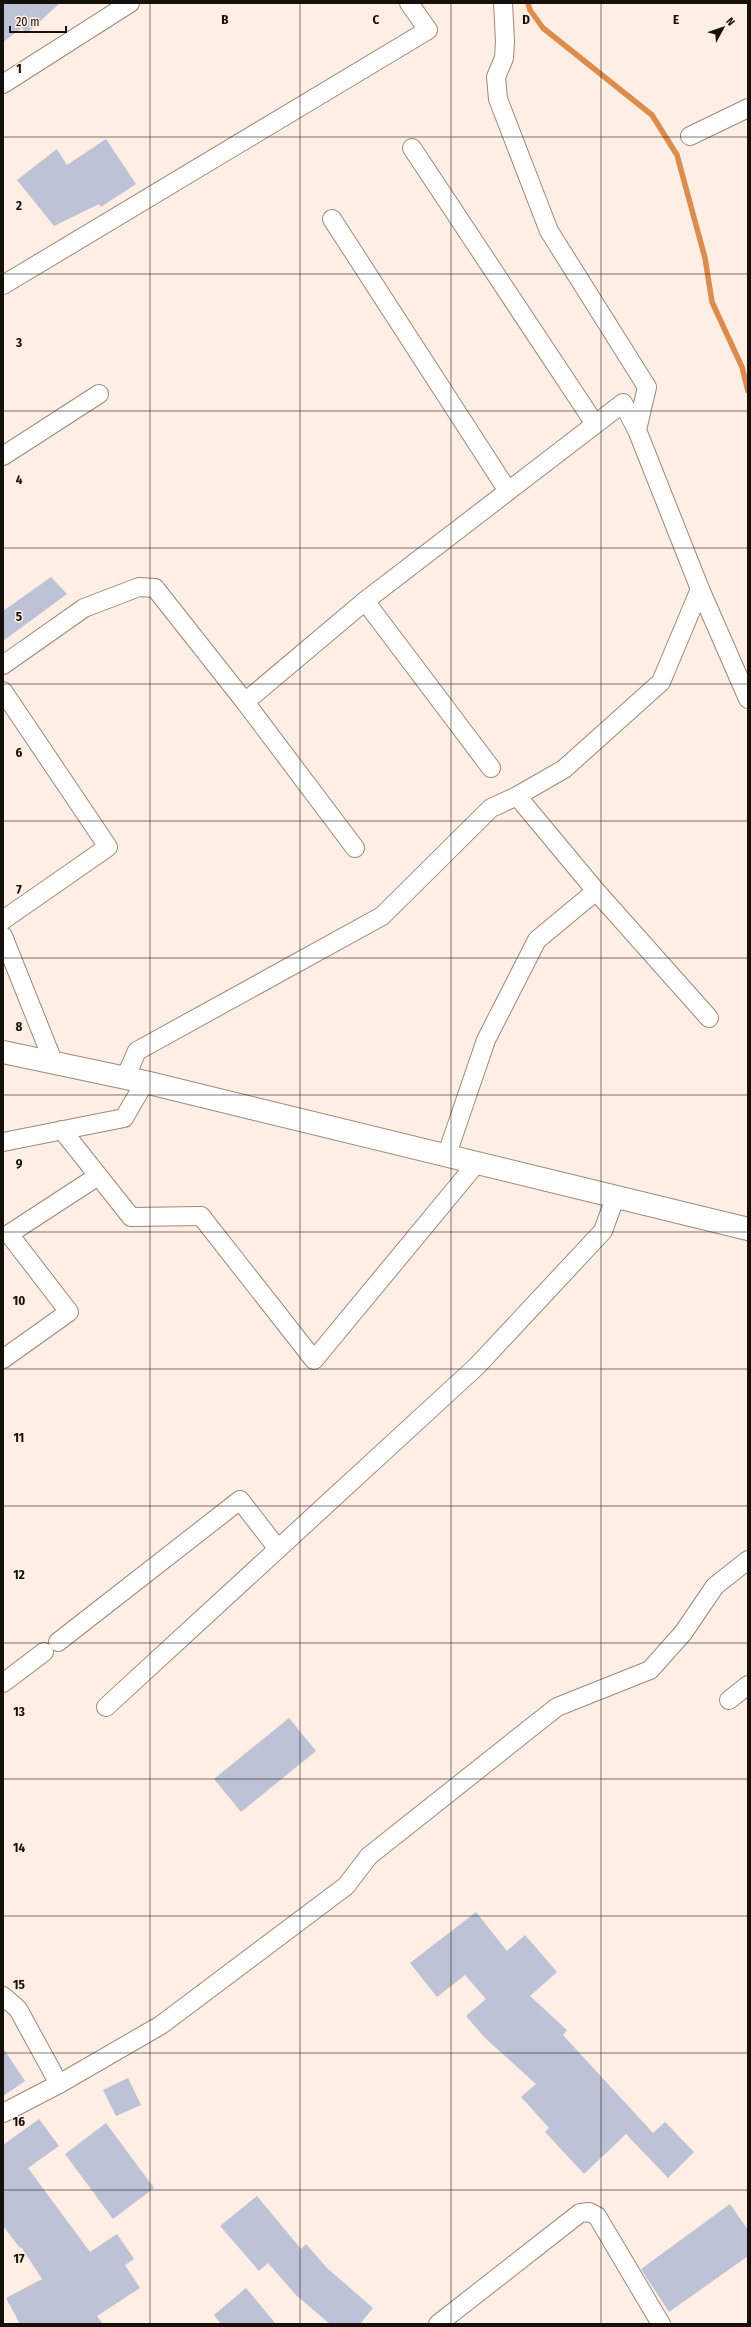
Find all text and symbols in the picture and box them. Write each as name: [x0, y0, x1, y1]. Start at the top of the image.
scale bar: [10, 8, 66, 34]
north arrow: [703, 8, 743, 48]
text: B: [221, 12, 229, 27]
text: C: [373, 12, 380, 27]
text: D: [522, 12, 530, 27]
text: E: [673, 12, 679, 27]
text: 20 m: [16, 15, 40, 29]
text: N: [723, 15, 737, 29]
text: 1: [16, 61, 22, 76]
text: 2: [15, 198, 22, 213]
text: 3: [15, 335, 22, 350]
text: 4: [16, 472, 23, 487]
text: 5: [16, 609, 22, 624]
text: 6: [16, 745, 23, 760]
text: 7: [16, 882, 22, 897]
text: 8: [16, 1019, 23, 1034]
text: 9: [16, 1156, 23, 1171]
text: 10: [13, 1293, 25, 1308]
text: 11: [14, 1430, 24, 1445]
text: 12: [13, 1567, 25, 1582]
text: 13: [13, 1704, 25, 1719]
text: 14: [13, 1840, 25, 1855]
text: 15: [13, 1977, 25, 1992]
text: 16: [13, 2114, 25, 2129]
text: 17: [13, 2251, 25, 2266]

